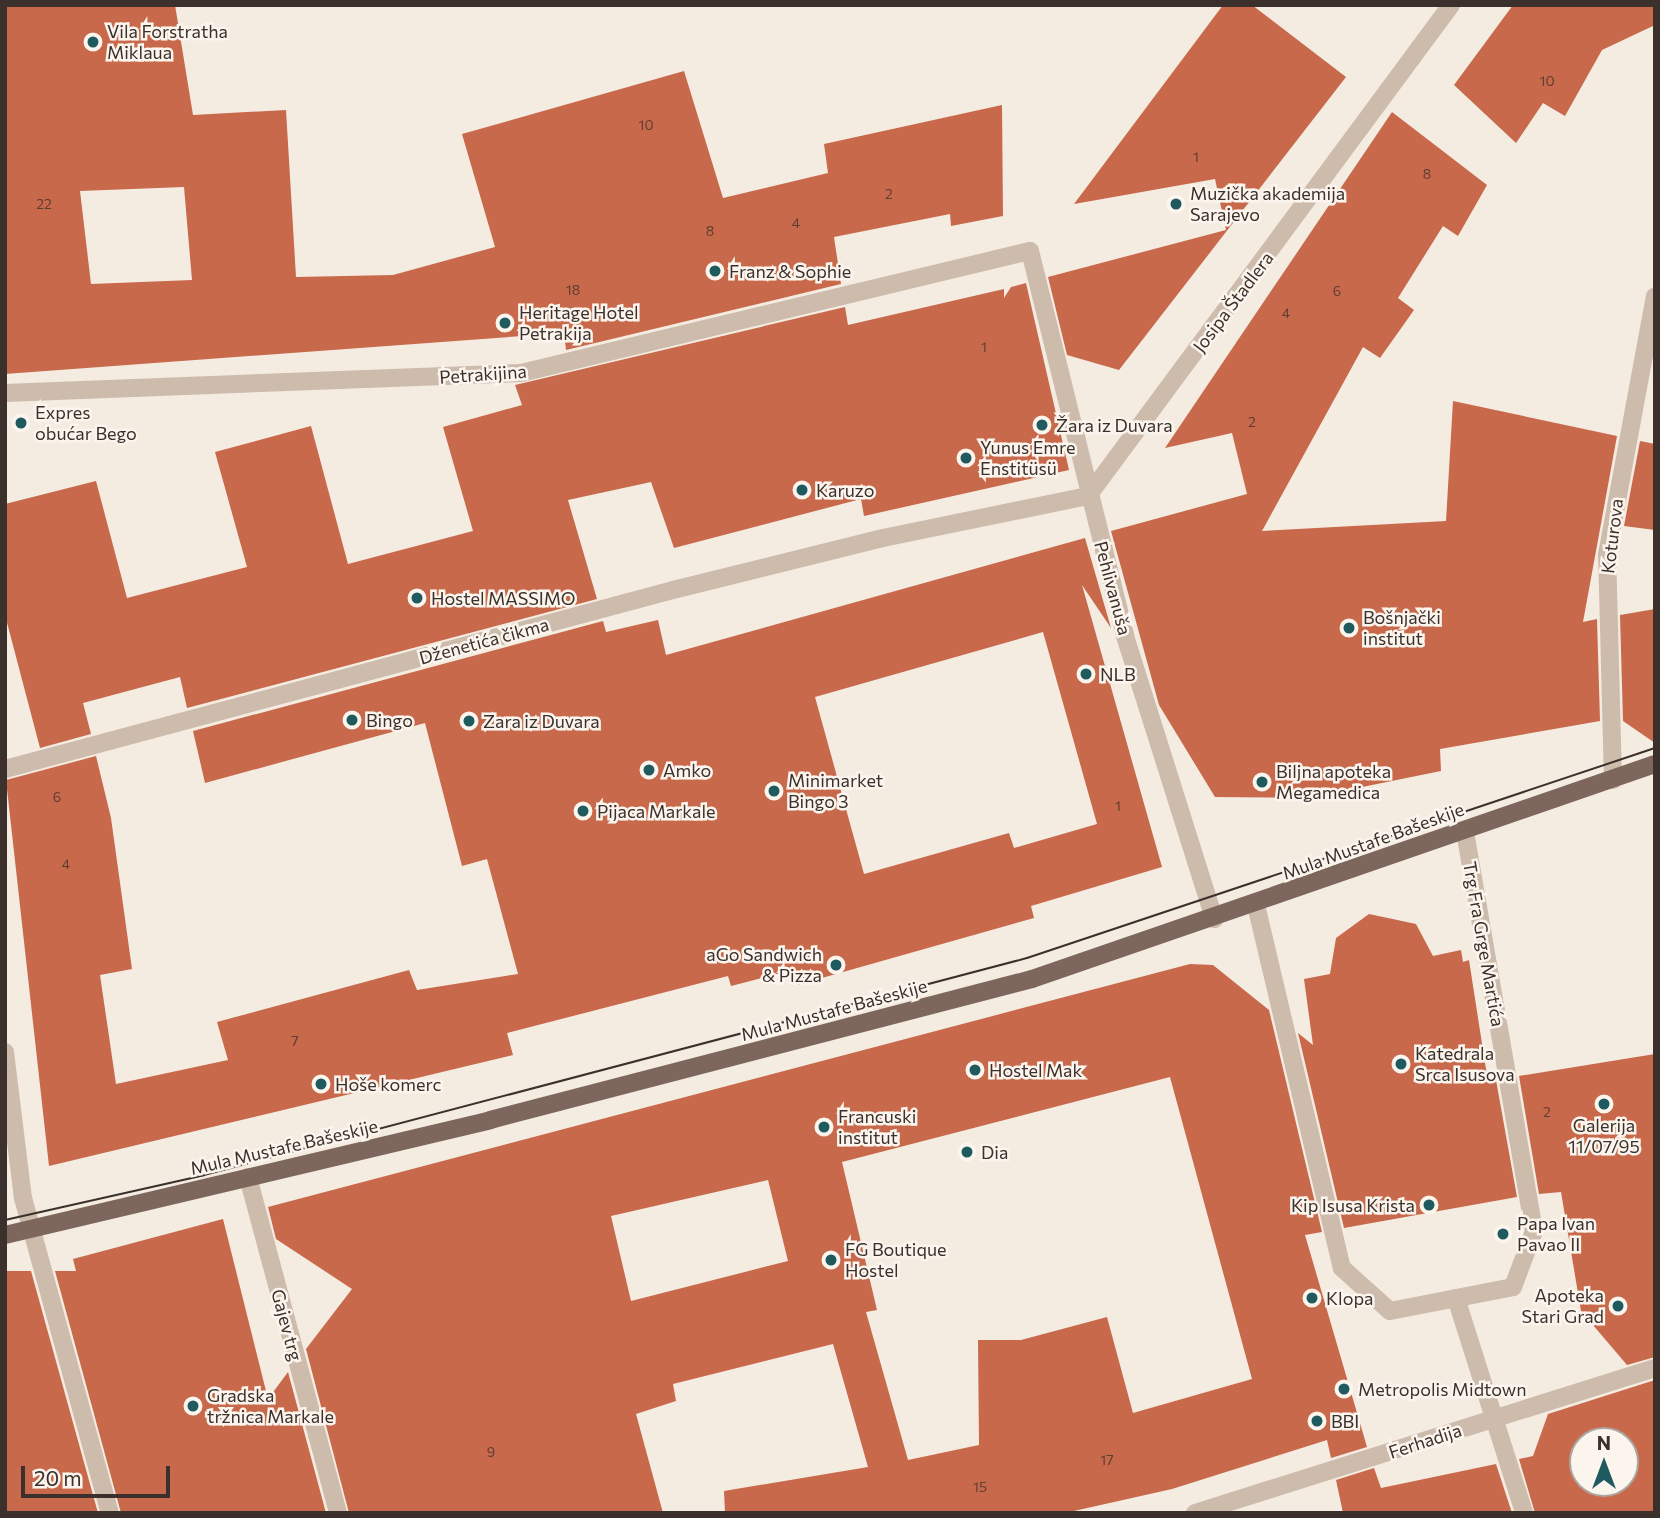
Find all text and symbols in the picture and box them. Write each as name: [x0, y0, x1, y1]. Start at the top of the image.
place label: Vila Forstratha Miklaua: [107, 21, 228, 64]
marker: Vila Forstratha Miklaua: [85, 34, 101, 50]
house number: 10: [1539, 73, 1555, 89]
house number: 10: [638, 117, 654, 133]
house number: 1: [1193, 149, 1199, 165]
house number: 8: [1423, 166, 1431, 182]
place label: Muzička akademija Sarajevo: [1190, 183, 1345, 226]
house number: 2: [885, 186, 893, 202]
house number: 22: [36, 196, 52, 212]
marker: Muzička akademija Sarajevo: [1168, 196, 1184, 212]
house number: 4: [792, 215, 800, 231]
house number: 8: [706, 223, 714, 239]
street label: Josipa Štadlera: [1188, 248, 1278, 356]
place label: Franz & Sophie: [729, 260, 851, 282]
marker: Franz & Sophie: [707, 263, 723, 279]
house number: 18: [566, 282, 580, 298]
house number: 6: [1333, 283, 1341, 299]
place label: Heritage Hotel Petrakija: [519, 302, 639, 344]
house number: 4: [1282, 305, 1290, 321]
marker: Heritage Hotel Petrakija: [497, 315, 513, 331]
house number: 1: [981, 339, 987, 355]
street label: Petrakijina: [439, 360, 527, 388]
place label: Expres obućar Bego: [35, 402, 137, 444]
place label: Žara iz Duvara: [1056, 414, 1173, 436]
house number: 2: [1248, 414, 1256, 430]
marker: Expres obućar Bego: [13, 415, 29, 431]
marker: Žara iz Duvara: [1034, 417, 1050, 433]
place label: Yunus Emre Enstitüsü: [980, 437, 1075, 480]
marker: Yunus Emre Enstitüsü: [958, 450, 974, 466]
place label: Karuzo: [816, 479, 874, 501]
marker: Karuzo: [794, 482, 810, 498]
street label: Koturova: [1597, 497, 1627, 575]
street label: Pehlivanuša: [1090, 539, 1136, 637]
place label: Hostel MASSIMO: [431, 587, 575, 609]
marker: Hostel MASSIMO: [409, 590, 425, 606]
place label: Bošnjački institut: [1363, 607, 1441, 650]
street label: Dženetića čikma: [417, 613, 551, 669]
marker: Bošnjački institut: [1341, 620, 1357, 636]
place label: NLB: [1100, 663, 1135, 685]
marker: NLB: [1078, 666, 1094, 682]
place label: Bingo: [366, 709, 413, 731]
place label: Zara iz Duvara: [483, 710, 600, 732]
marker: Bingo: [344, 712, 360, 728]
marker: Zara iz Duvara: [461, 713, 477, 729]
place label: Amko: [663, 759, 711, 781]
place label: Biljna apoteka Megamedica: [1276, 761, 1391, 804]
marker: Amko: [641, 762, 657, 778]
place label: Minimarket Bingo 3: [788, 770, 883, 812]
marker: Biljna apoteka Megamedica: [1254, 774, 1270, 790]
marker: Minimarket Bingo 3: [766, 783, 782, 799]
house number: 6: [53, 789, 61, 805]
house number: 1: [1115, 798, 1121, 814]
street label: Mula Mustafe Bašeskije: [1279, 798, 1467, 884]
place label: Pijaca Markale: [597, 800, 716, 822]
marker: Pijaca Markale: [575, 803, 591, 819]
house number: 4: [62, 856, 70, 872]
street label: Trg Fra Grge Martića: [1459, 860, 1509, 1028]
place label: aGo Sandwich & Pizza: [706, 944, 822, 986]
marker: aGo Sandwich & Pizza: [828, 957, 844, 973]
street label: Mula Mustafe Bašeskije: [739, 975, 929, 1045]
house number: 7: [291, 1033, 299, 1049]
place label: Katedrala Srca Isusova: [1415, 1043, 1515, 1086]
marker: Katedrala Srca Isusova: [1393, 1056, 1409, 1072]
place label: Hostel Mak: [989, 1059, 1082, 1081]
marker: Hostel Mak: [967, 1062, 983, 1078]
place label: Hoše komerc: [335, 1073, 441, 1095]
marker: Hoše komerc: [313, 1076, 329, 1092]
marker: Galerija 11/07/95: [1596, 1096, 1612, 1112]
house number: 2: [1543, 1104, 1551, 1120]
place label: Francuski institut: [838, 1106, 916, 1148]
street label: Mula Mustafe Bašeskije: [188, 1115, 380, 1179]
place label: Galerija 11/07/95: [1568, 1115, 1640, 1158]
marker: Francuski institut: [816, 1119, 832, 1135]
place label: Dia: [981, 1141, 1008, 1163]
marker: Dia: [959, 1144, 975, 1160]
place label: Kip Isusa Krista: [1291, 1194, 1415, 1216]
marker: Kip Isusa Krista: [1421, 1197, 1437, 1213]
place label: Papa Ivan Pavao II: [1517, 1213, 1595, 1256]
marker: Papa Ivan Pavao II: [1495, 1226, 1511, 1242]
place label: FG Boutique Hostel: [845, 1239, 946, 1282]
marker: FG Boutique Hostel: [823, 1252, 839, 1268]
place label: Apoteka Stari Grad: [1522, 1285, 1604, 1328]
street label: Gajev trg: [267, 1287, 307, 1363]
place label: Klopa: [1326, 1287, 1373, 1309]
marker: Klopa: [1304, 1290, 1320, 1306]
marker: Apoteka Stari Grad: [1610, 1298, 1626, 1314]
place label: Metropolis Midtown: [1358, 1378, 1526, 1400]
marker: Metropolis Midtown: [1336, 1381, 1352, 1397]
place label: Gradska tržnica Markale: [207, 1385, 334, 1428]
marker: Gradska tržnica Markale: [185, 1398, 201, 1414]
place label: BBI: [1331, 1410, 1359, 1432]
marker: BBI: [1309, 1413, 1325, 1429]
street label: Ferhadija: [1386, 1419, 1464, 1463]
north arrow: [1569, 1427, 1639, 1497]
text: N: [1597, 1431, 1611, 1454]
house number: 9: [487, 1444, 495, 1460]
scale bar: [24, 1452, 173, 1496]
house number: 17: [1100, 1452, 1114, 1468]
text: 20 m: [34, 1465, 82, 1490]
house number: 15: [973, 1479, 987, 1495]

